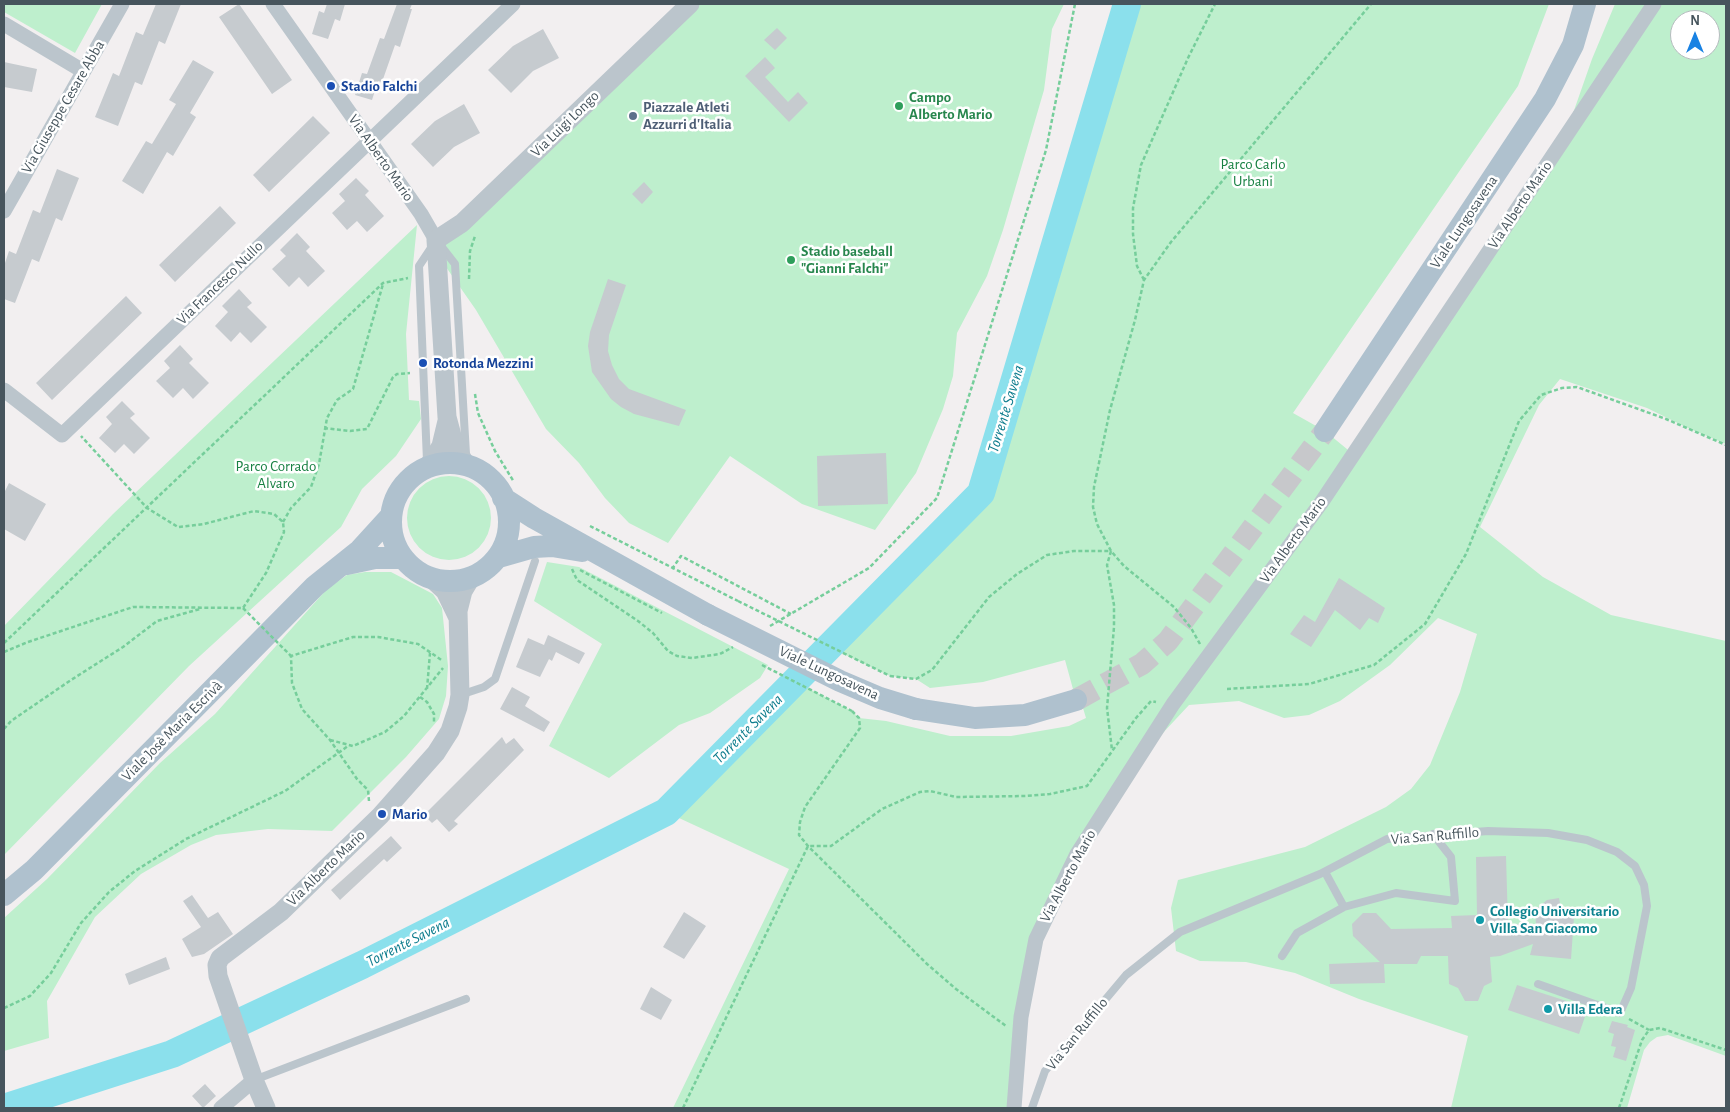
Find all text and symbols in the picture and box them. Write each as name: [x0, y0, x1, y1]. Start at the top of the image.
north arrow: [1670, 10, 1720, 60]
text: N: [1690, 14, 1700, 28]
street label: Via Giuseppe Cesare Abba: [17, 37, 109, 177]
place label: Stadio Falchi: [341, 77, 417, 95]
marker: Stadio Falchi: [325, 80, 337, 92]
street label: Via Luigi Longo: [527, 87, 603, 161]
place label: Campo Alberto Mario: [909, 88, 992, 123]
place label: Piazzale Atleti Azzurri d'Italia: [643, 98, 732, 133]
marker: Campo Alberto Mario: [893, 100, 905, 112]
marker: Piazzale Atleti Azzurri d'Italia: [627, 110, 639, 122]
street label: Via Alberto Mario: [344, 111, 418, 205]
park label: Parco Carlo Urbani: [1220, 155, 1286, 190]
street label: Via Alberto Mario: [1484, 158, 1556, 252]
street label: Viale Lungosavena: [1426, 172, 1502, 272]
street label: Via Francesco Nullo: [173, 237, 267, 329]
place label: Stadio baseball "Gianni Falchi": [801, 242, 893, 277]
marker: Stadio baseball "Gianni Falchi": [785, 254, 797, 266]
place label: Rotonda Mezzini: [433, 354, 534, 372]
marker: Rotonda Mezzini: [417, 357, 429, 369]
water label: Torrente Savena: [984, 363, 1028, 455]
park label: Parco Corrado Alvaro: [236, 457, 316, 492]
street label: Via Alberto Mario: [1256, 493, 1330, 587]
street label: Viale Lungosavena: [776, 642, 882, 704]
street label: Viale Josè Maria Escrivà: [118, 677, 226, 785]
water label: Torrente Savena: [709, 690, 787, 768]
place label: Mario: [392, 805, 427, 823]
marker: Mario: [376, 808, 388, 820]
street label: Via San Ruffillo: [1390, 823, 1480, 849]
street label: Via Alberto Mario: [283, 826, 369, 910]
street label: Via Alberto Mario: [1036, 827, 1100, 925]
place label: Collegio Universitario Villa San Giacomo: [1490, 902, 1619, 937]
water label: Torrente Savena: [363, 913, 453, 971]
marker: Collegio Universitario Villa San Giacomo: [1474, 914, 1486, 926]
street label: Via San Ruffillo: [1042, 994, 1112, 1074]
place label: Villa Edera: [1558, 1000, 1623, 1018]
marker: Villa Edera: [1542, 1003, 1554, 1015]

